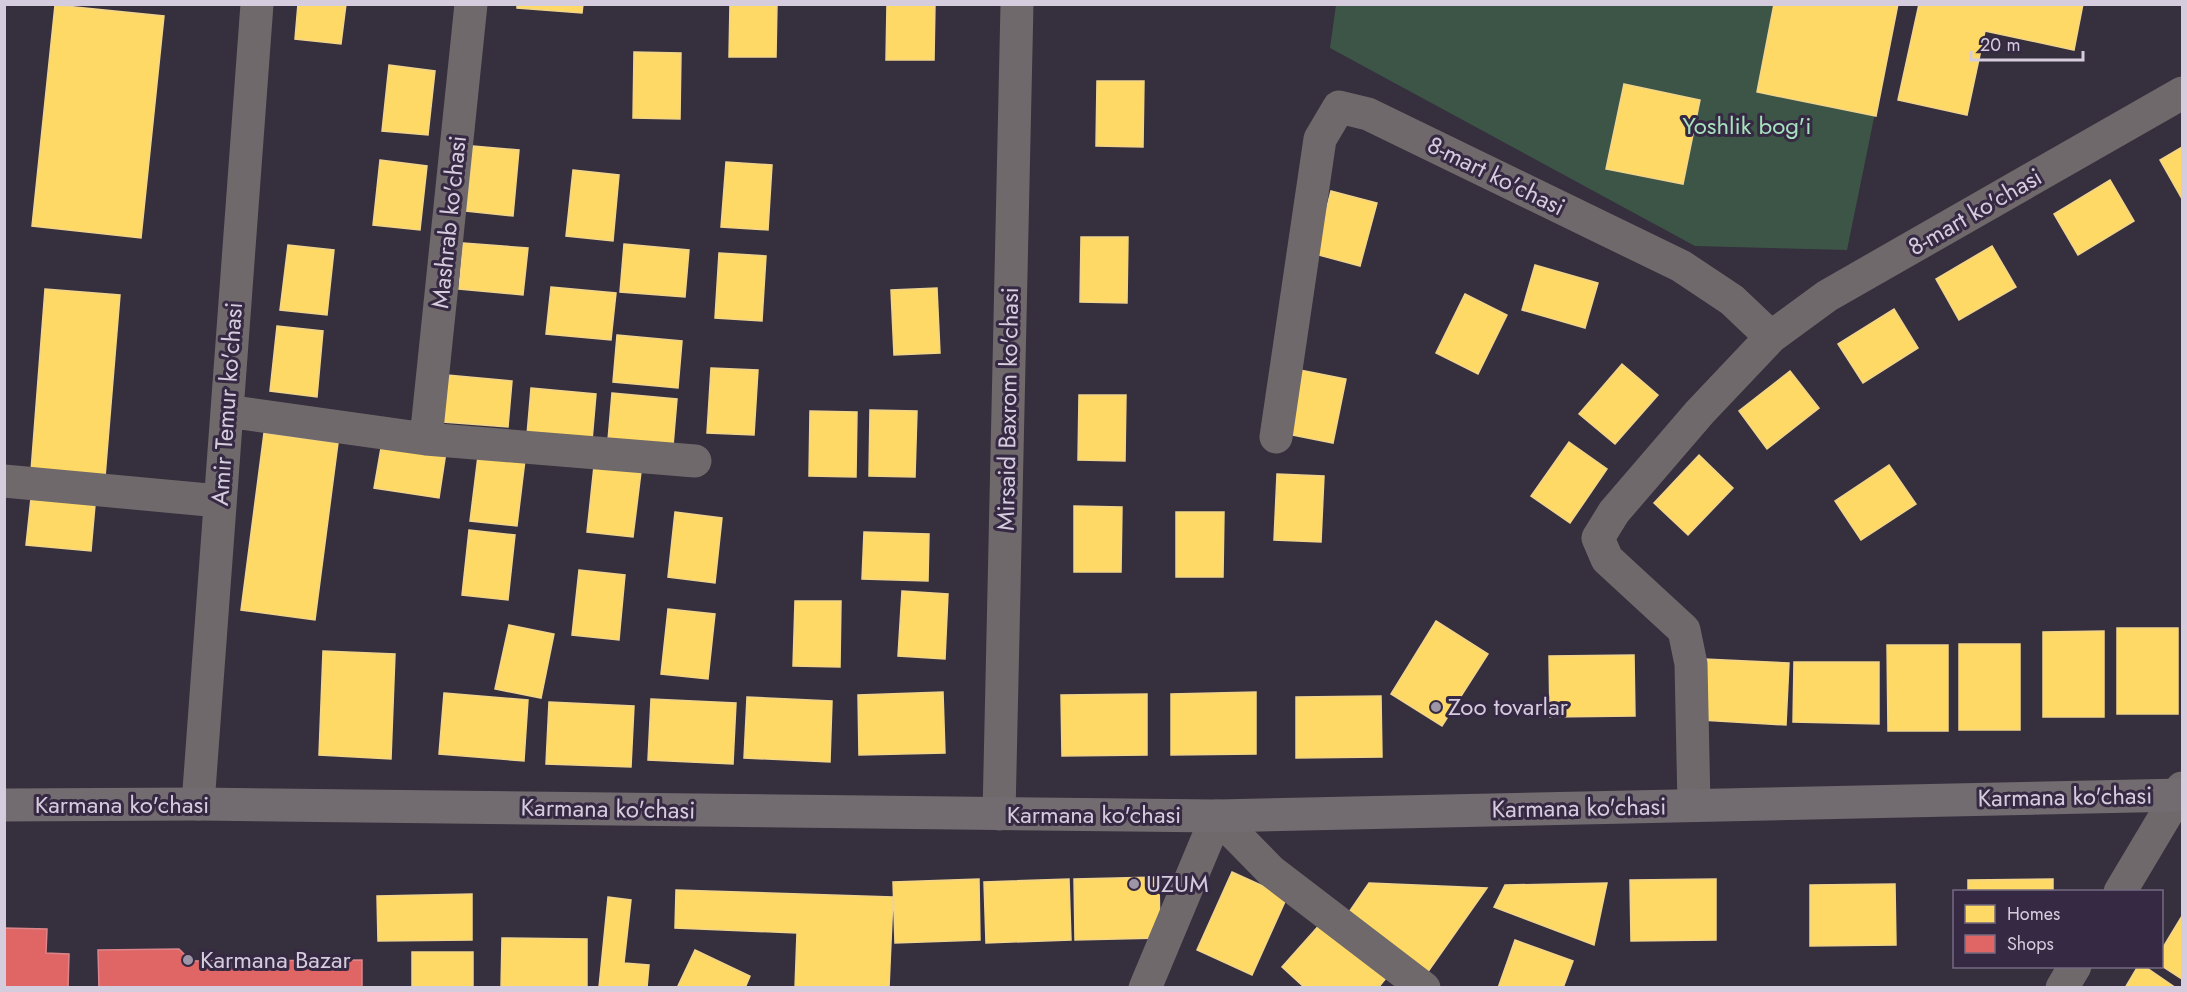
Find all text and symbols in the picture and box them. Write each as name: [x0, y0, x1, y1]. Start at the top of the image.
scale bar: [1971, 24, 2084, 62]
text: 20 m: [1980, 32, 2020, 58]
park label: Yoshlik bog'i: [1683, 108, 1811, 143]
street label: 8-mart ko'chasi: [1421, 127, 1571, 224]
street label: Mashrab ko'chasi: [422, 134, 475, 310]
street label: 8-mart ko'chasi: [1901, 159, 2048, 264]
street label: Mirsaid Baxrom ko'chasi: [988, 287, 1027, 531]
street label: Amir Temur ko'chasi: [202, 301, 251, 507]
place label: Zoo tovarlar: [1448, 689, 1569, 724]
marker: Zoo tovarlar: [1429, 700, 1443, 714]
street label: Karmana ko'chasi: [1977, 777, 2153, 816]
street label: Karmana ko'chasi: [35, 787, 209, 822]
street label: Karmana ko'chasi: [1491, 788, 1667, 827]
street label: Karmana ko'chasi: [520, 789, 696, 828]
street label: Karmana ko'chasi: [1007, 797, 1181, 832]
place label: UZUM: [1146, 866, 1209, 901]
marker: UZUM: [1127, 877, 1141, 891]
legend: [1953, 890, 2163, 968]
text: Homes: [2007, 901, 2060, 927]
text: Shops: [2007, 931, 2054, 957]
place label: Karmana Bazar: [200, 942, 351, 977]
marker: Karmana Bazar: [181, 953, 195, 967]

